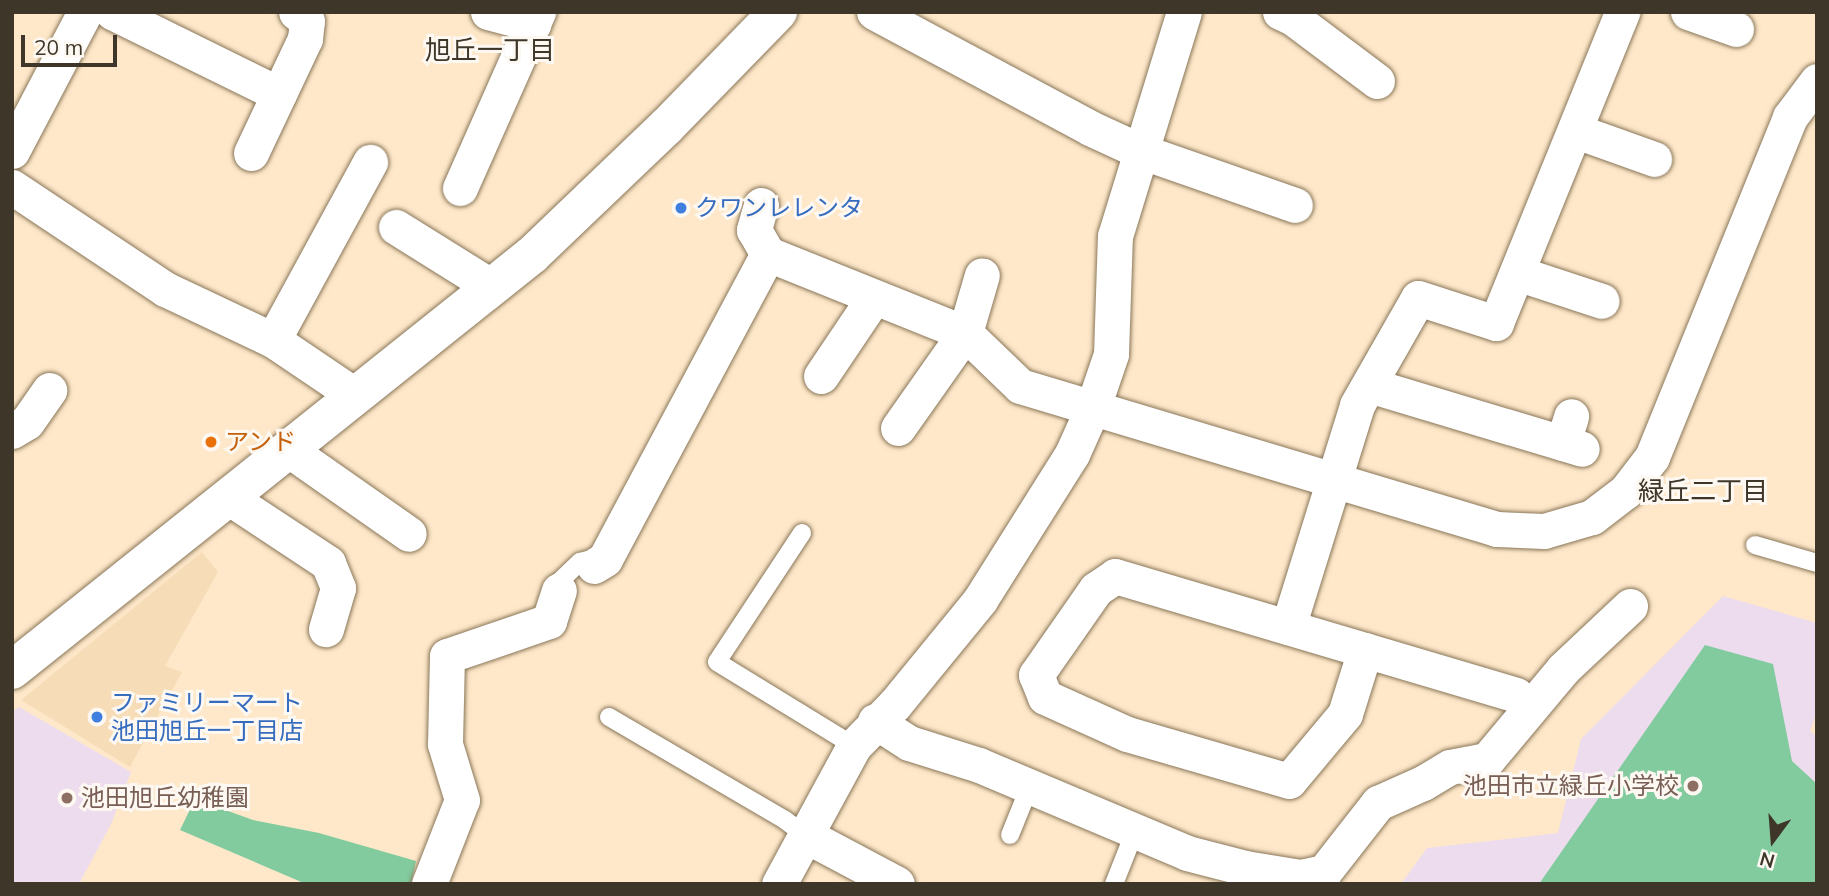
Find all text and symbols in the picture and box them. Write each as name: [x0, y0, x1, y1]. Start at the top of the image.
scale bar: [24, 21, 121, 65]
text: 20 m: [34, 34, 83, 60]
district label: 旭丘一丁目: [425, 34, 555, 66]
place label: クワンレレンタ: [695, 194, 863, 222]
marker: クワンレレンタ: [673, 200, 689, 216]
place label: アンド: [225, 428, 297, 456]
marker: アンド: [203, 434, 219, 450]
district label: 緑丘二丁目: [1638, 475, 1768, 507]
place label: ファミリーマート 池田旭丘一丁目店: [111, 689, 303, 745]
marker: ファミリーマート 池田旭丘一丁目店: [89, 709, 105, 725]
place label: 池田市立緑丘小学校: [1463, 772, 1679, 800]
marker: 池田市立緑丘小学校: [1685, 778, 1701, 794]
place label: 池田旭丘幼稚園: [81, 784, 249, 812]
marker: 池田旭丘幼稚園: [59, 790, 75, 806]
north arrow: [1738, 805, 1808, 875]
text: N: [1757, 847, 1777, 874]

